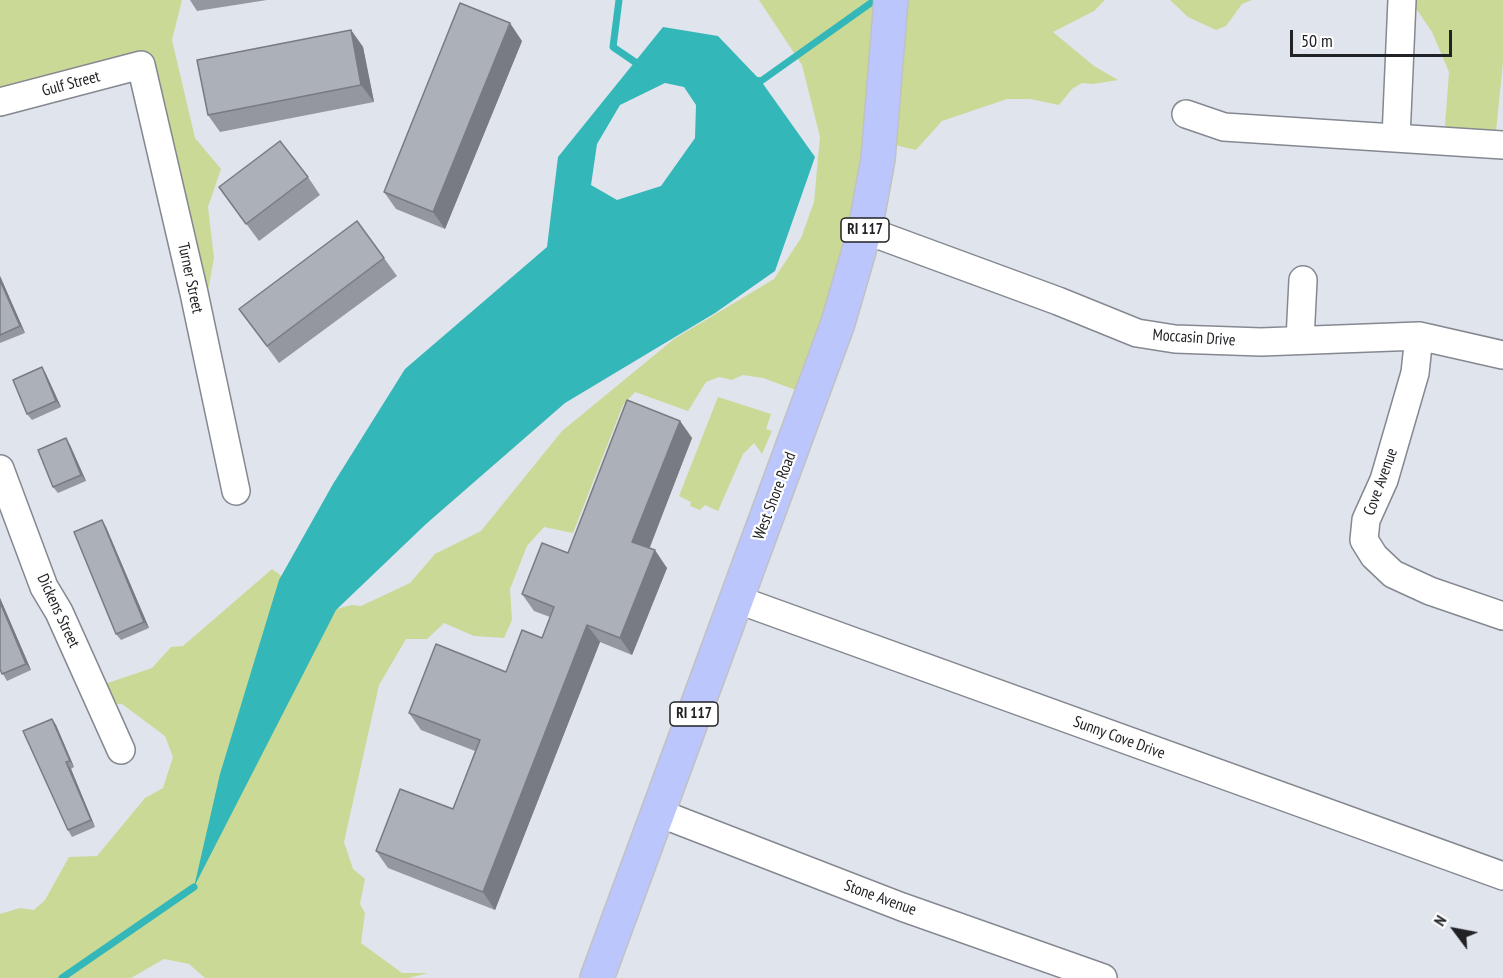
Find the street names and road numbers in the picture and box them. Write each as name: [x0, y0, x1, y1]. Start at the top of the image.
street label: Gulf Street: [40, 67, 102, 101]
road number: RI 117: [841, 218, 889, 242]
street label: Turner Street: [173, 241, 207, 315]
street label: Moccasin Drive: [1152, 326, 1236, 350]
street label: Cove Avenue: [1360, 446, 1402, 518]
street label: West Shore Road: [749, 449, 801, 543]
street label: Dickens Street: [33, 571, 83, 651]
road number: RI 117: [670, 702, 718, 726]
street label: Sunny Cove Drive: [1071, 713, 1167, 763]
street label: Stone Avenue: [841, 876, 919, 920]

